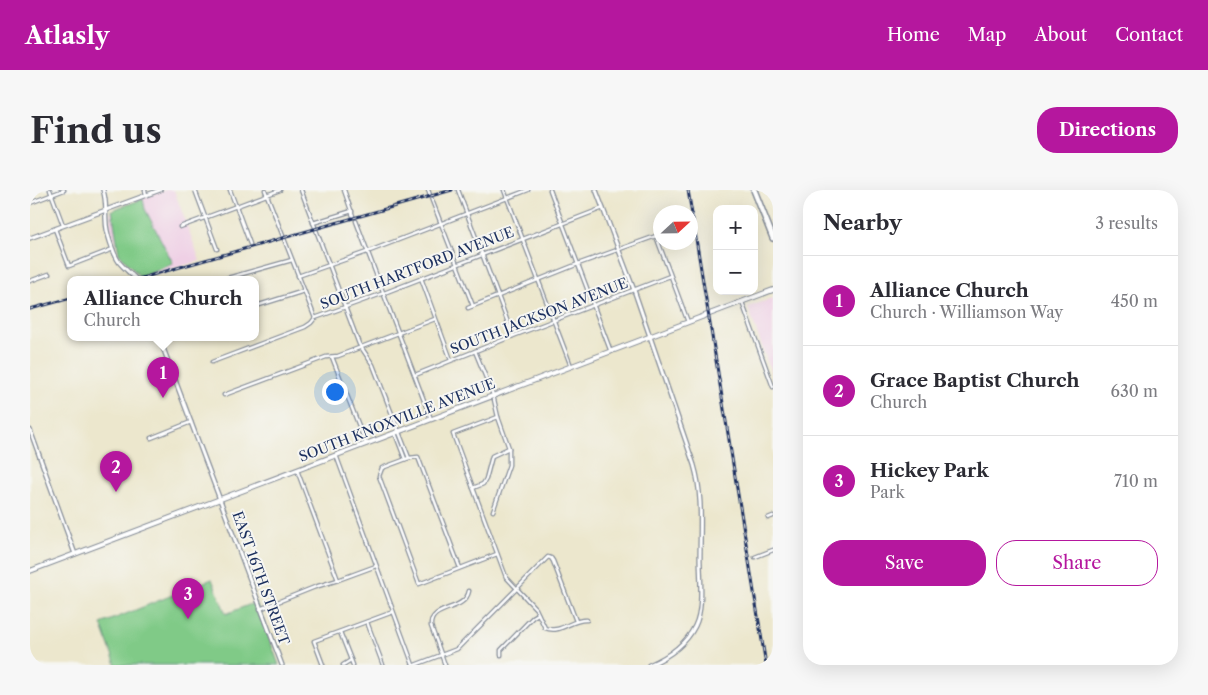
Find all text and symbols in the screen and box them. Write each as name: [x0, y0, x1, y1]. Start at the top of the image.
text: Atlasly: [25, 21, 109, 50]
text: Home: [887, 24, 940, 46]
text: Map: [968, 24, 1006, 46]
text: About: [1034, 24, 1087, 46]
text: Contact: [1115, 24, 1183, 46]
button: Directions: [1037, 107, 1178, 153]
text: Find us: [30, 109, 162, 152]
north arrow: [653, 205, 698, 250]
map controls: [713, 205, 758, 295]
button: +: [713, 205, 758, 250]
text: Nearby: [823, 210, 902, 235]
text: 3 results: [1095, 213, 1158, 233]
street label: SOUTH HARTFORD AVENUE: [318, 223, 516, 313]
button: −: [713, 250, 758, 295]
street label: SOUTH JACKSON AVENUE: [447, 274, 631, 358]
popup: [67, 276, 259, 341]
text: Alliance Church: [870, 279, 1029, 302]
text: Alliance Church: [84, 287, 242, 310]
text: 1: [835, 291, 843, 311]
text: 450 m: [1111, 291, 1158, 311]
text: Church · Williamson Way: [870, 302, 1063, 322]
text: Church: [84, 310, 141, 330]
pin: 1: [147, 357, 179, 398]
text: Grace Baptist Church: [870, 369, 1080, 392]
street label: SOUTH KNOXVILLE AVENUE: [296, 374, 498, 466]
your location: [322, 379, 348, 405]
text: 2: [834, 381, 844, 401]
text: 630 m: [1111, 381, 1158, 401]
text: Church: [870, 392, 927, 412]
pin: 2: [100, 451, 132, 492]
text: Hickey Park: [870, 459, 989, 482]
text: 3: [834, 471, 844, 491]
text: 710 m: [1114, 471, 1158, 491]
text: Park: [870, 482, 905, 502]
street label: EAST 16TH STREET: [228, 509, 294, 648]
button: Save: [823, 540, 986, 586]
button: Share: [996, 540, 1158, 586]
pin: 3: [172, 578, 204, 619]

